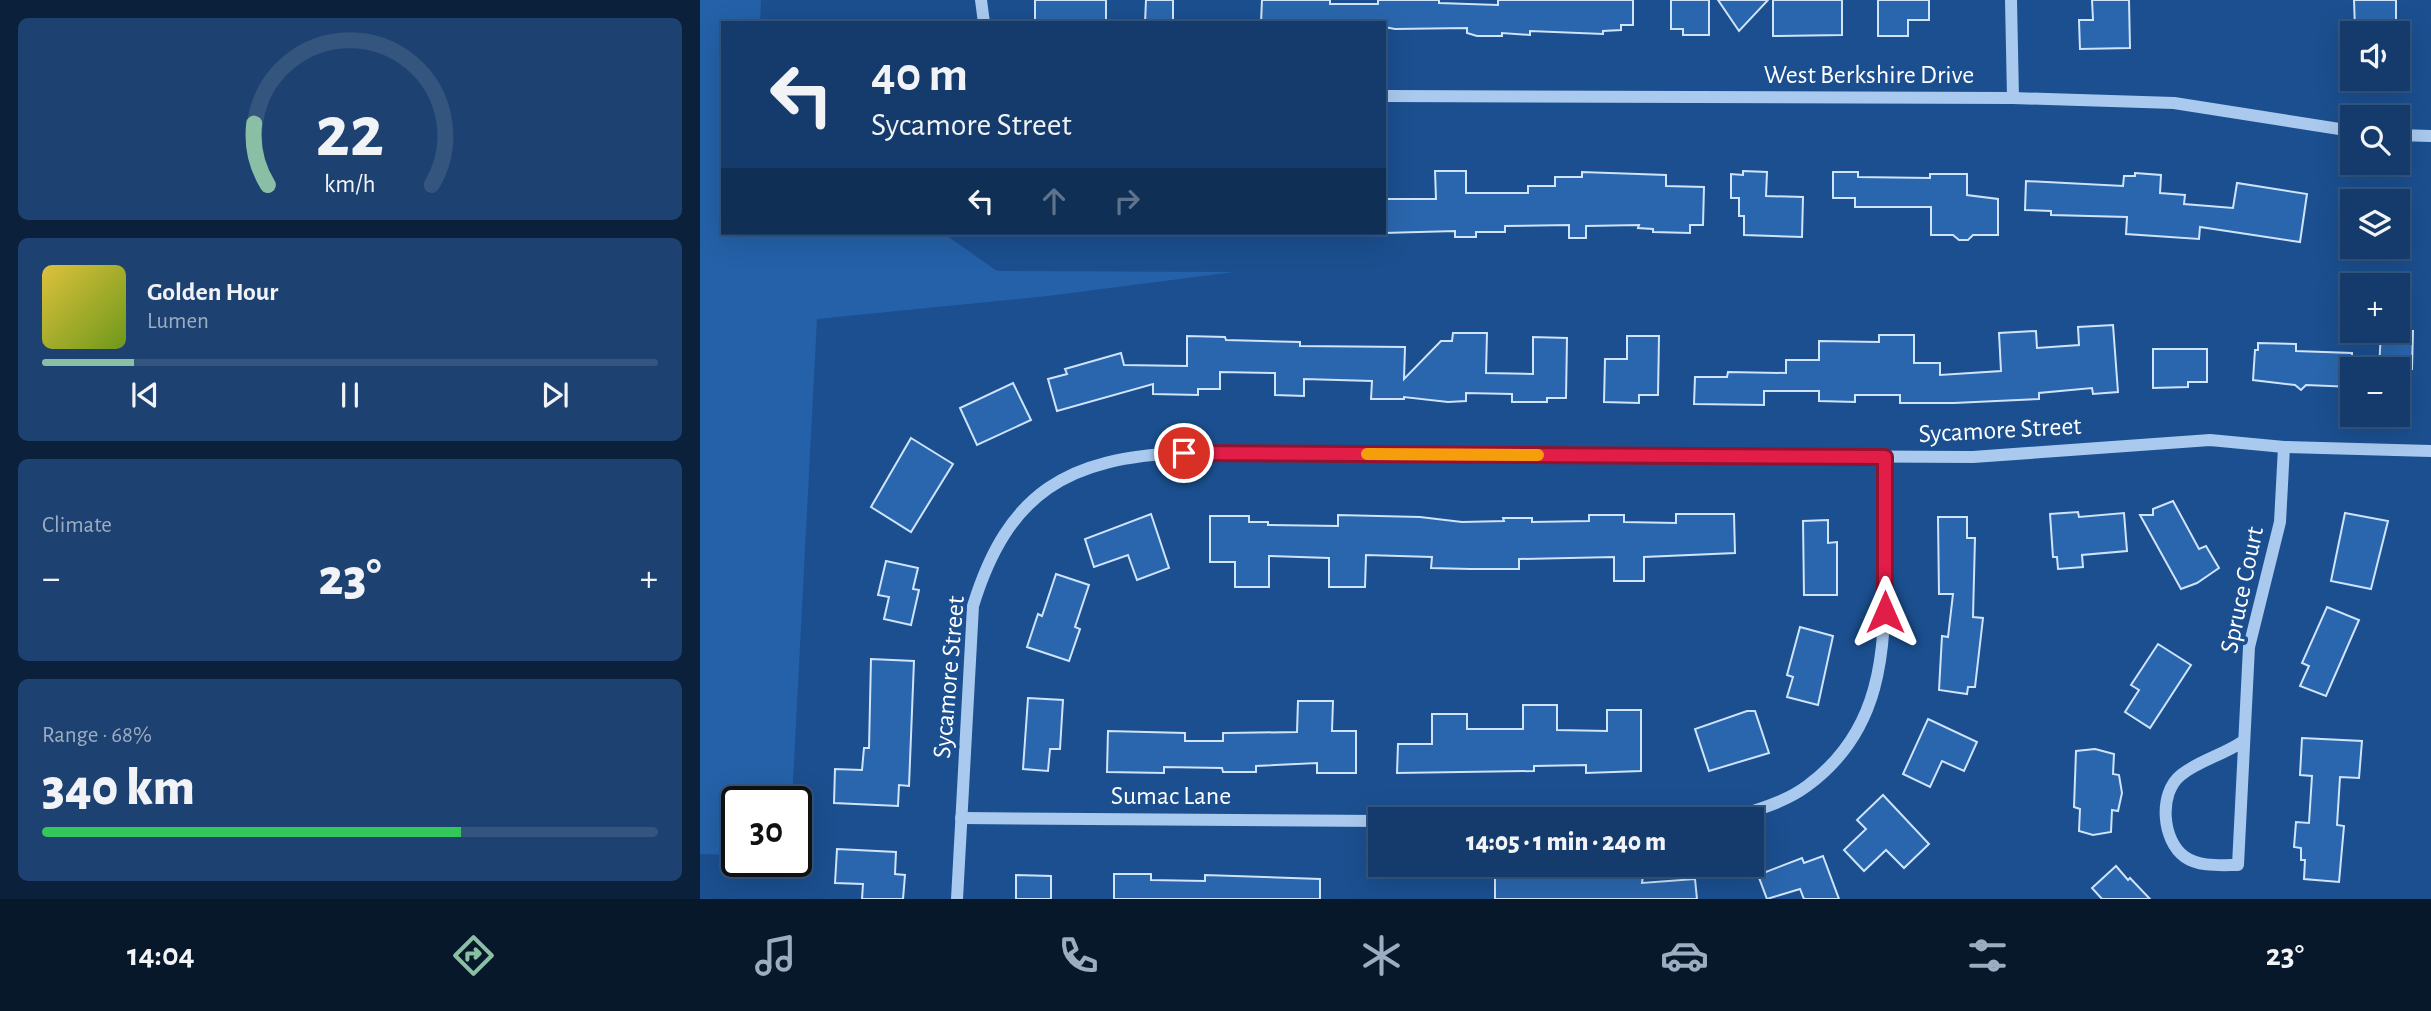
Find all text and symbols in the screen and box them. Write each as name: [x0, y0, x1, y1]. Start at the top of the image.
map controls: [2340, 21, 2410, 427]
button: sound: [2340, 21, 2410, 91]
icon: left: [756, 49, 847, 140]
text: 40 m: [871, 51, 968, 100]
street label: West Berkshire Drive: [1764, 62, 1974, 88]
text: 22: [316, 98, 384, 171]
button: search: [2340, 105, 2410, 175]
text: Sycamore Street: [871, 109, 1072, 141]
text: km/h: [324, 172, 376, 197]
icon: left: [962, 182, 1000, 220]
icon: ahead: [1035, 182, 1073, 220]
icon: right: [1108, 182, 1146, 220]
button: layers: [2340, 189, 2410, 259]
button: +: [2340, 273, 2410, 343]
text: Golden Hour: [147, 279, 278, 305]
text: Lumen: [147, 310, 209, 333]
button: −: [2340, 357, 2410, 427]
icon: previous: [126, 376, 164, 414]
icon: pause: [331, 376, 369, 414]
icon: next: [536, 376, 574, 414]
street label: Sycamore Street: [1918, 413, 2082, 447]
pin: [1154, 423, 1214, 483]
icon: arrive: [1165, 434, 1203, 472]
text: Climate: [42, 514, 112, 537]
street label: Spruce Court: [2216, 524, 2268, 656]
text: 23°: [319, 552, 381, 604]
text: −: [42, 560, 60, 598]
text: +: [640, 560, 658, 598]
position arrow: [1848, 575, 1922, 649]
street label: Sycamore Street: [929, 595, 969, 759]
text: Range · 68%: [42, 724, 152, 747]
text: 340 km: [42, 762, 195, 814]
street label: Sumac Lane: [1111, 783, 1231, 809]
speed limit sign: 30: [721, 786, 812, 877]
text: 14:05 · 1 min · 240 m: [1466, 829, 1666, 855]
icon: directions: [449, 931, 498, 980]
icon: music: [751, 931, 800, 980]
icon: phone: [1054, 931, 1103, 980]
icon: climate: [1357, 931, 1406, 980]
icon: car: [1660, 931, 1709, 980]
icon: filters: [1963, 931, 2012, 980]
text: 14:04: [127, 939, 195, 971]
text: 23°: [2266, 939, 2304, 971]

